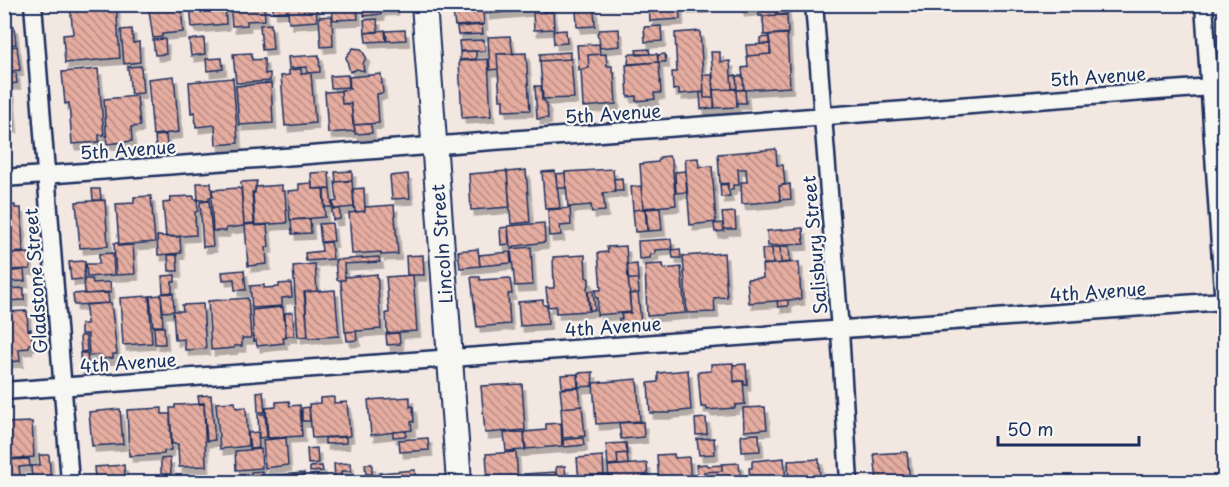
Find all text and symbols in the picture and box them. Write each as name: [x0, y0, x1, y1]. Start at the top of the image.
street label: 5th Avenue: [1049, 59, 1147, 93]
street label: 5th Avenue: [564, 96, 662, 130]
street label: 5th Avenue: [79, 132, 177, 166]
street label: Salisbury Street: [794, 175, 834, 315]
street label: Lincoln Street: [423, 183, 459, 305]
street label: Gladstone Street: [16, 207, 54, 355]
street label: 4th Avenue: [1049, 274, 1147, 308]
street label: 4th Avenue: [564, 309, 662, 343]
street label: 4th Avenue: [79, 345, 177, 379]
scale bar: [998, 409, 1139, 447]
text: 50 m: [1007, 415, 1054, 442]

